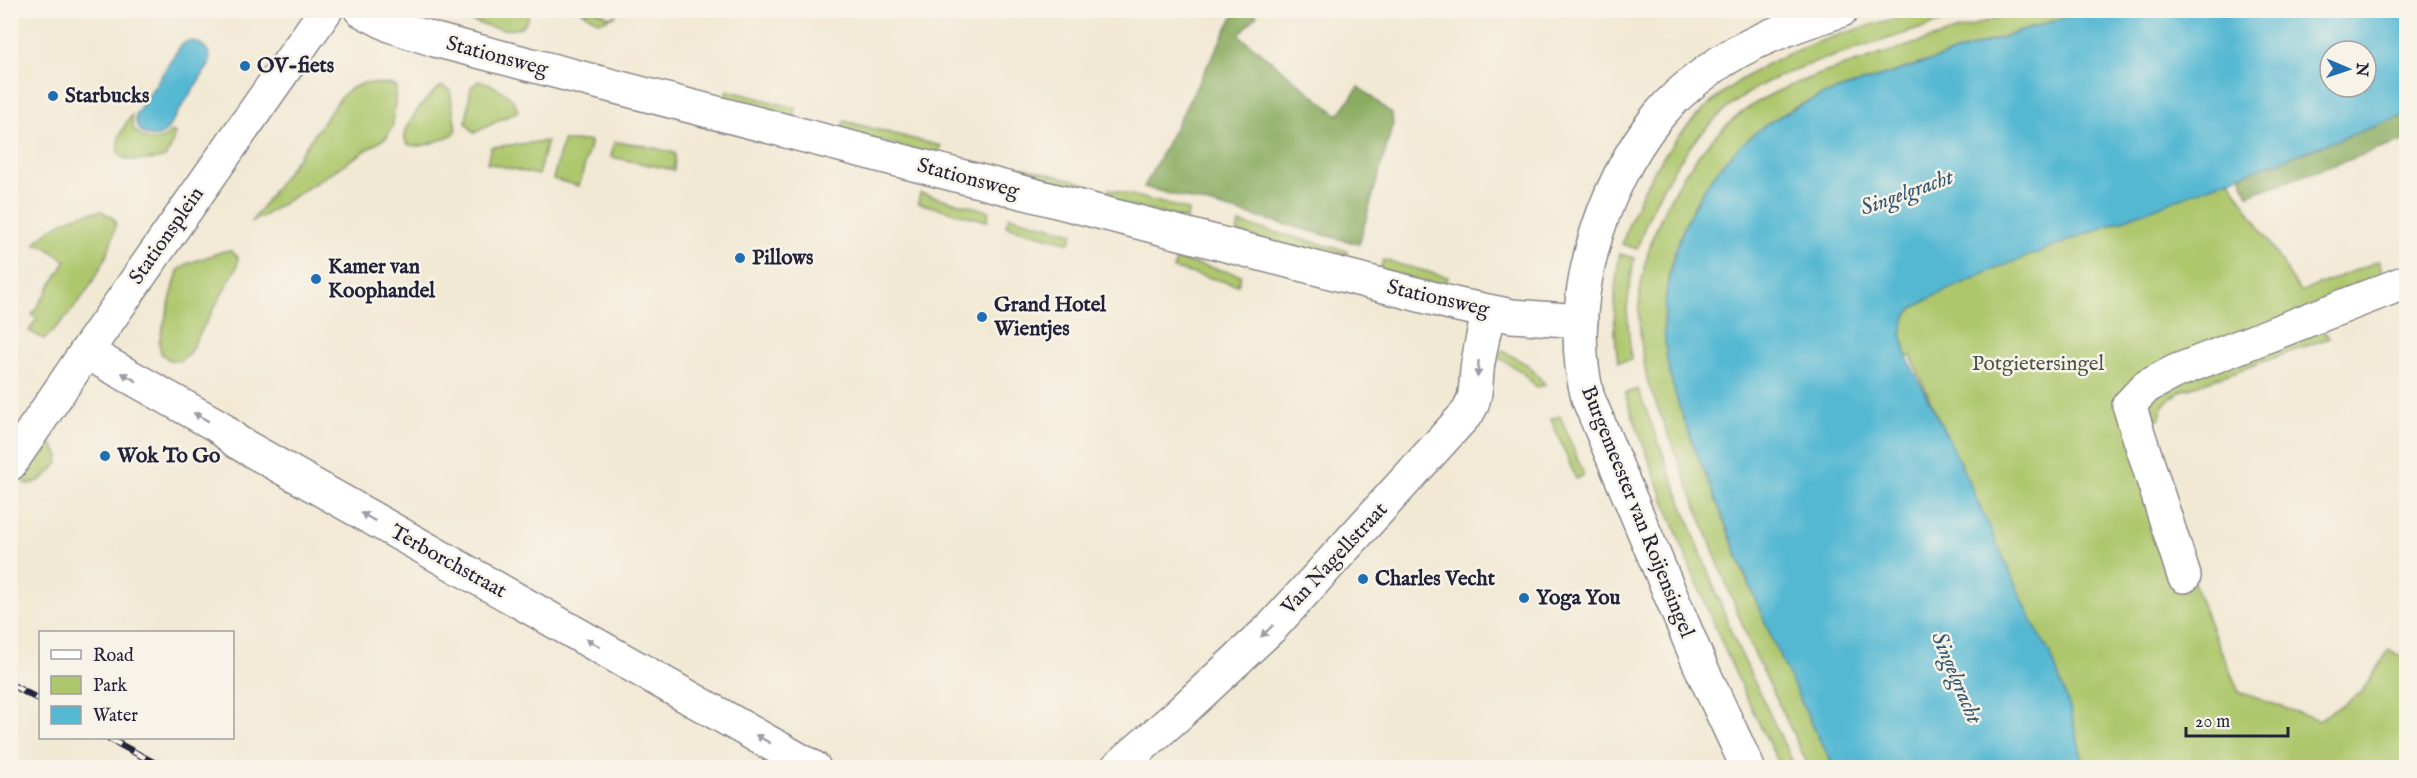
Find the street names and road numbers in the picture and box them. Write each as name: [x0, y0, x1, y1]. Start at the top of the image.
street label: Stationsweg: [443, 30, 551, 84]
street label: Stationsweg: [914, 152, 1022, 206]
street label: Stationsplein: [124, 182, 210, 290]
street label: Stationsweg: [1384, 274, 1492, 324]
street label: Burgemeester van Roijensingel: [1574, 382, 1700, 642]
street label: Van Nagellstraat: [1275, 497, 1394, 622]
street label: Terborchstraat: [385, 519, 511, 605]

